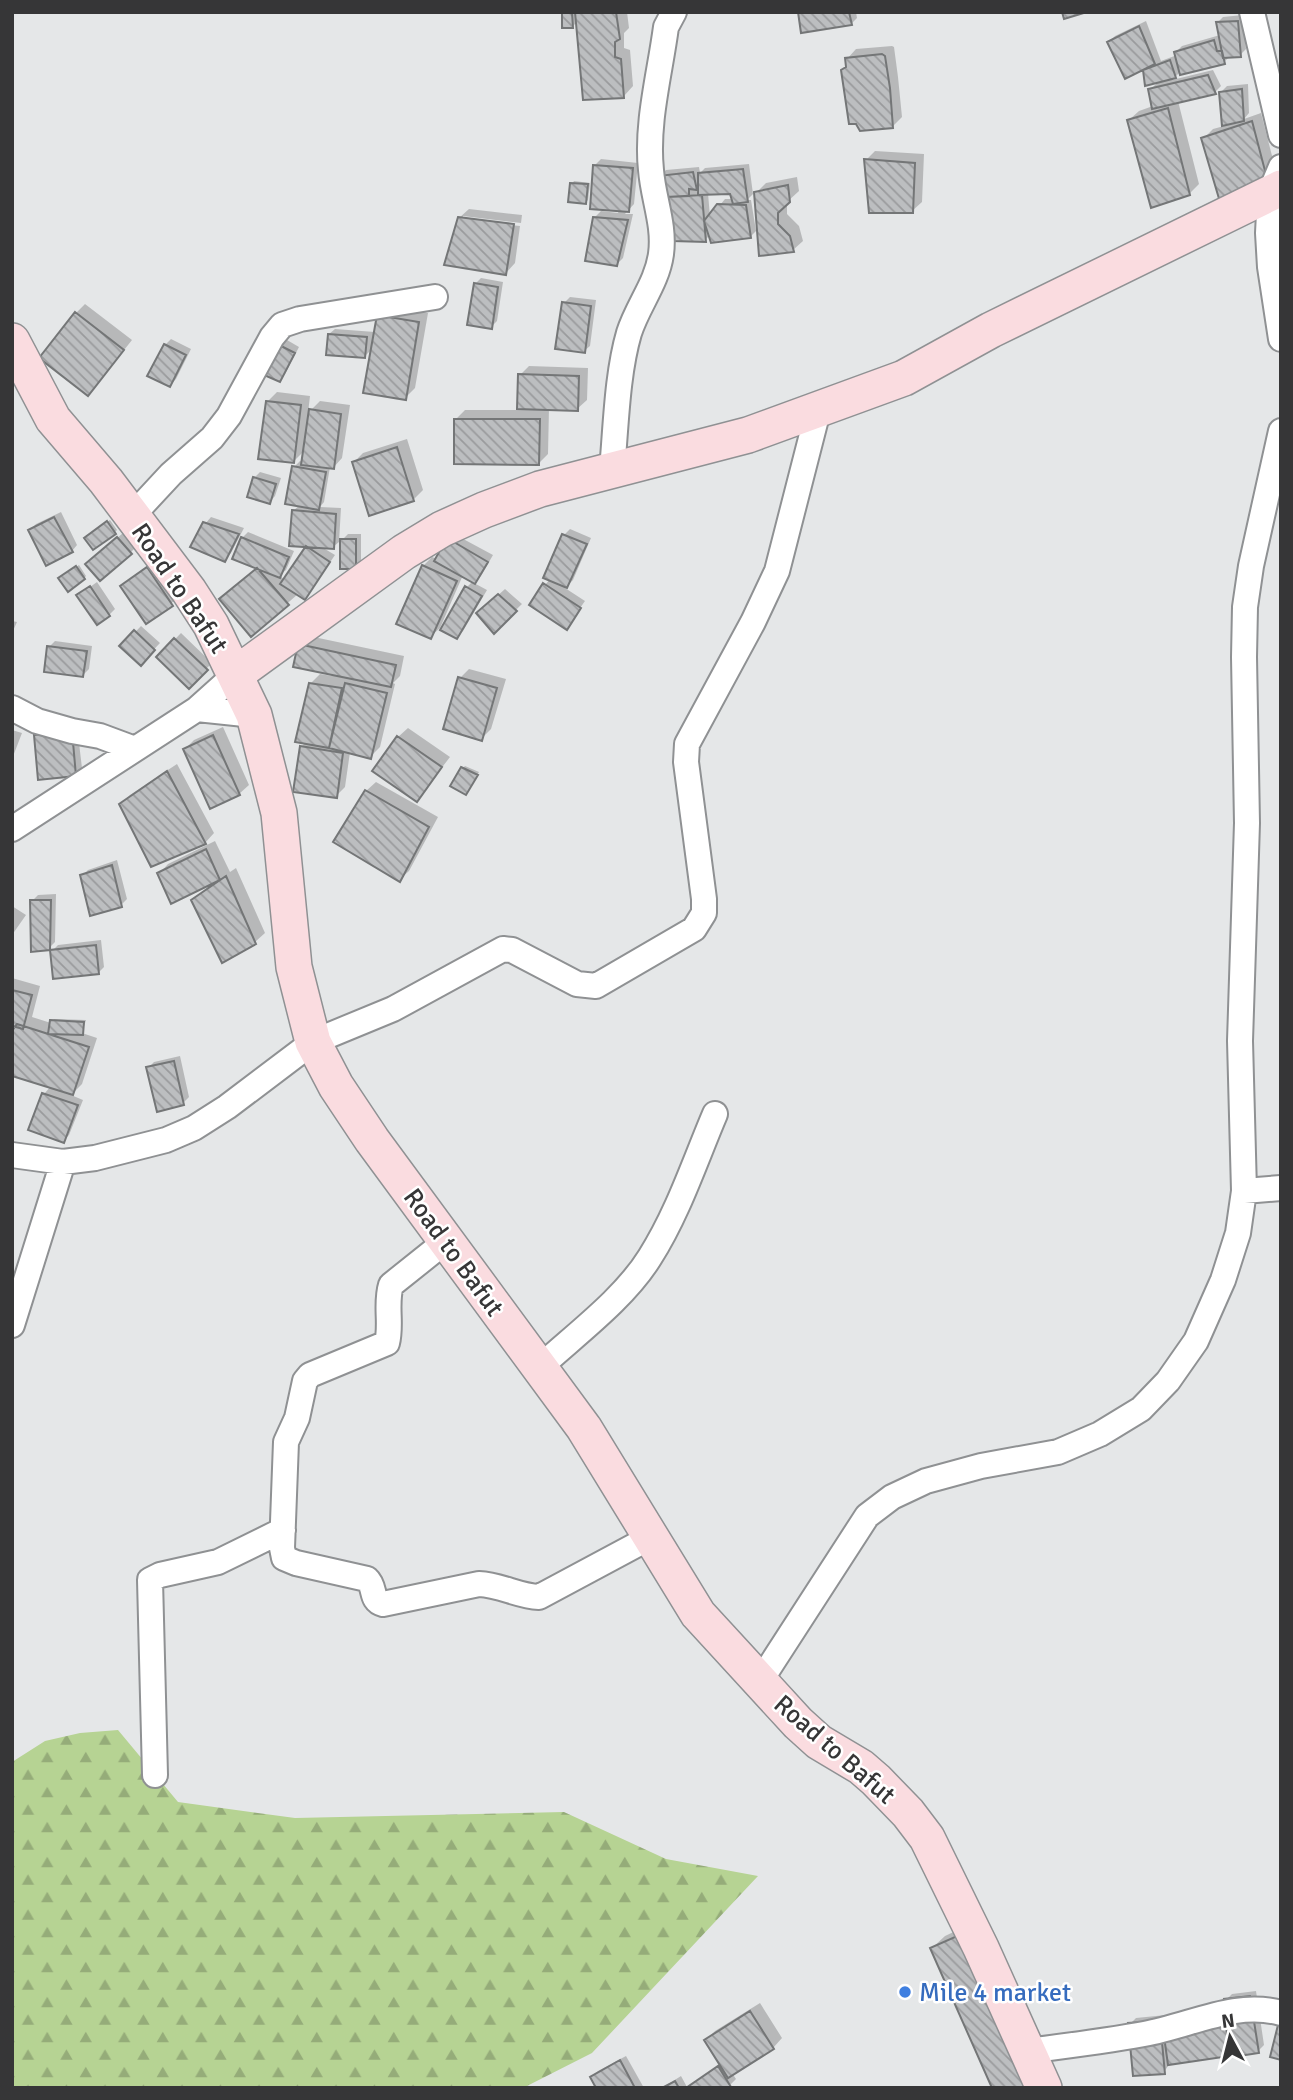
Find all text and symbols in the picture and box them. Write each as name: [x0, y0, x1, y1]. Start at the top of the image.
street label: Road to Bafut: [124, 517, 234, 660]
street label: Road to Bafut: [396, 1182, 510, 1323]
street label: Road to Bafut: [767, 1688, 902, 1811]
place label: Mile 4 market: [919, 1977, 1071, 2009]
marker: Mile 4 market: [897, 1984, 913, 2000]
north arrow: [1195, 2002, 1265, 2072]
text: N: [1220, 2008, 1236, 2034]

